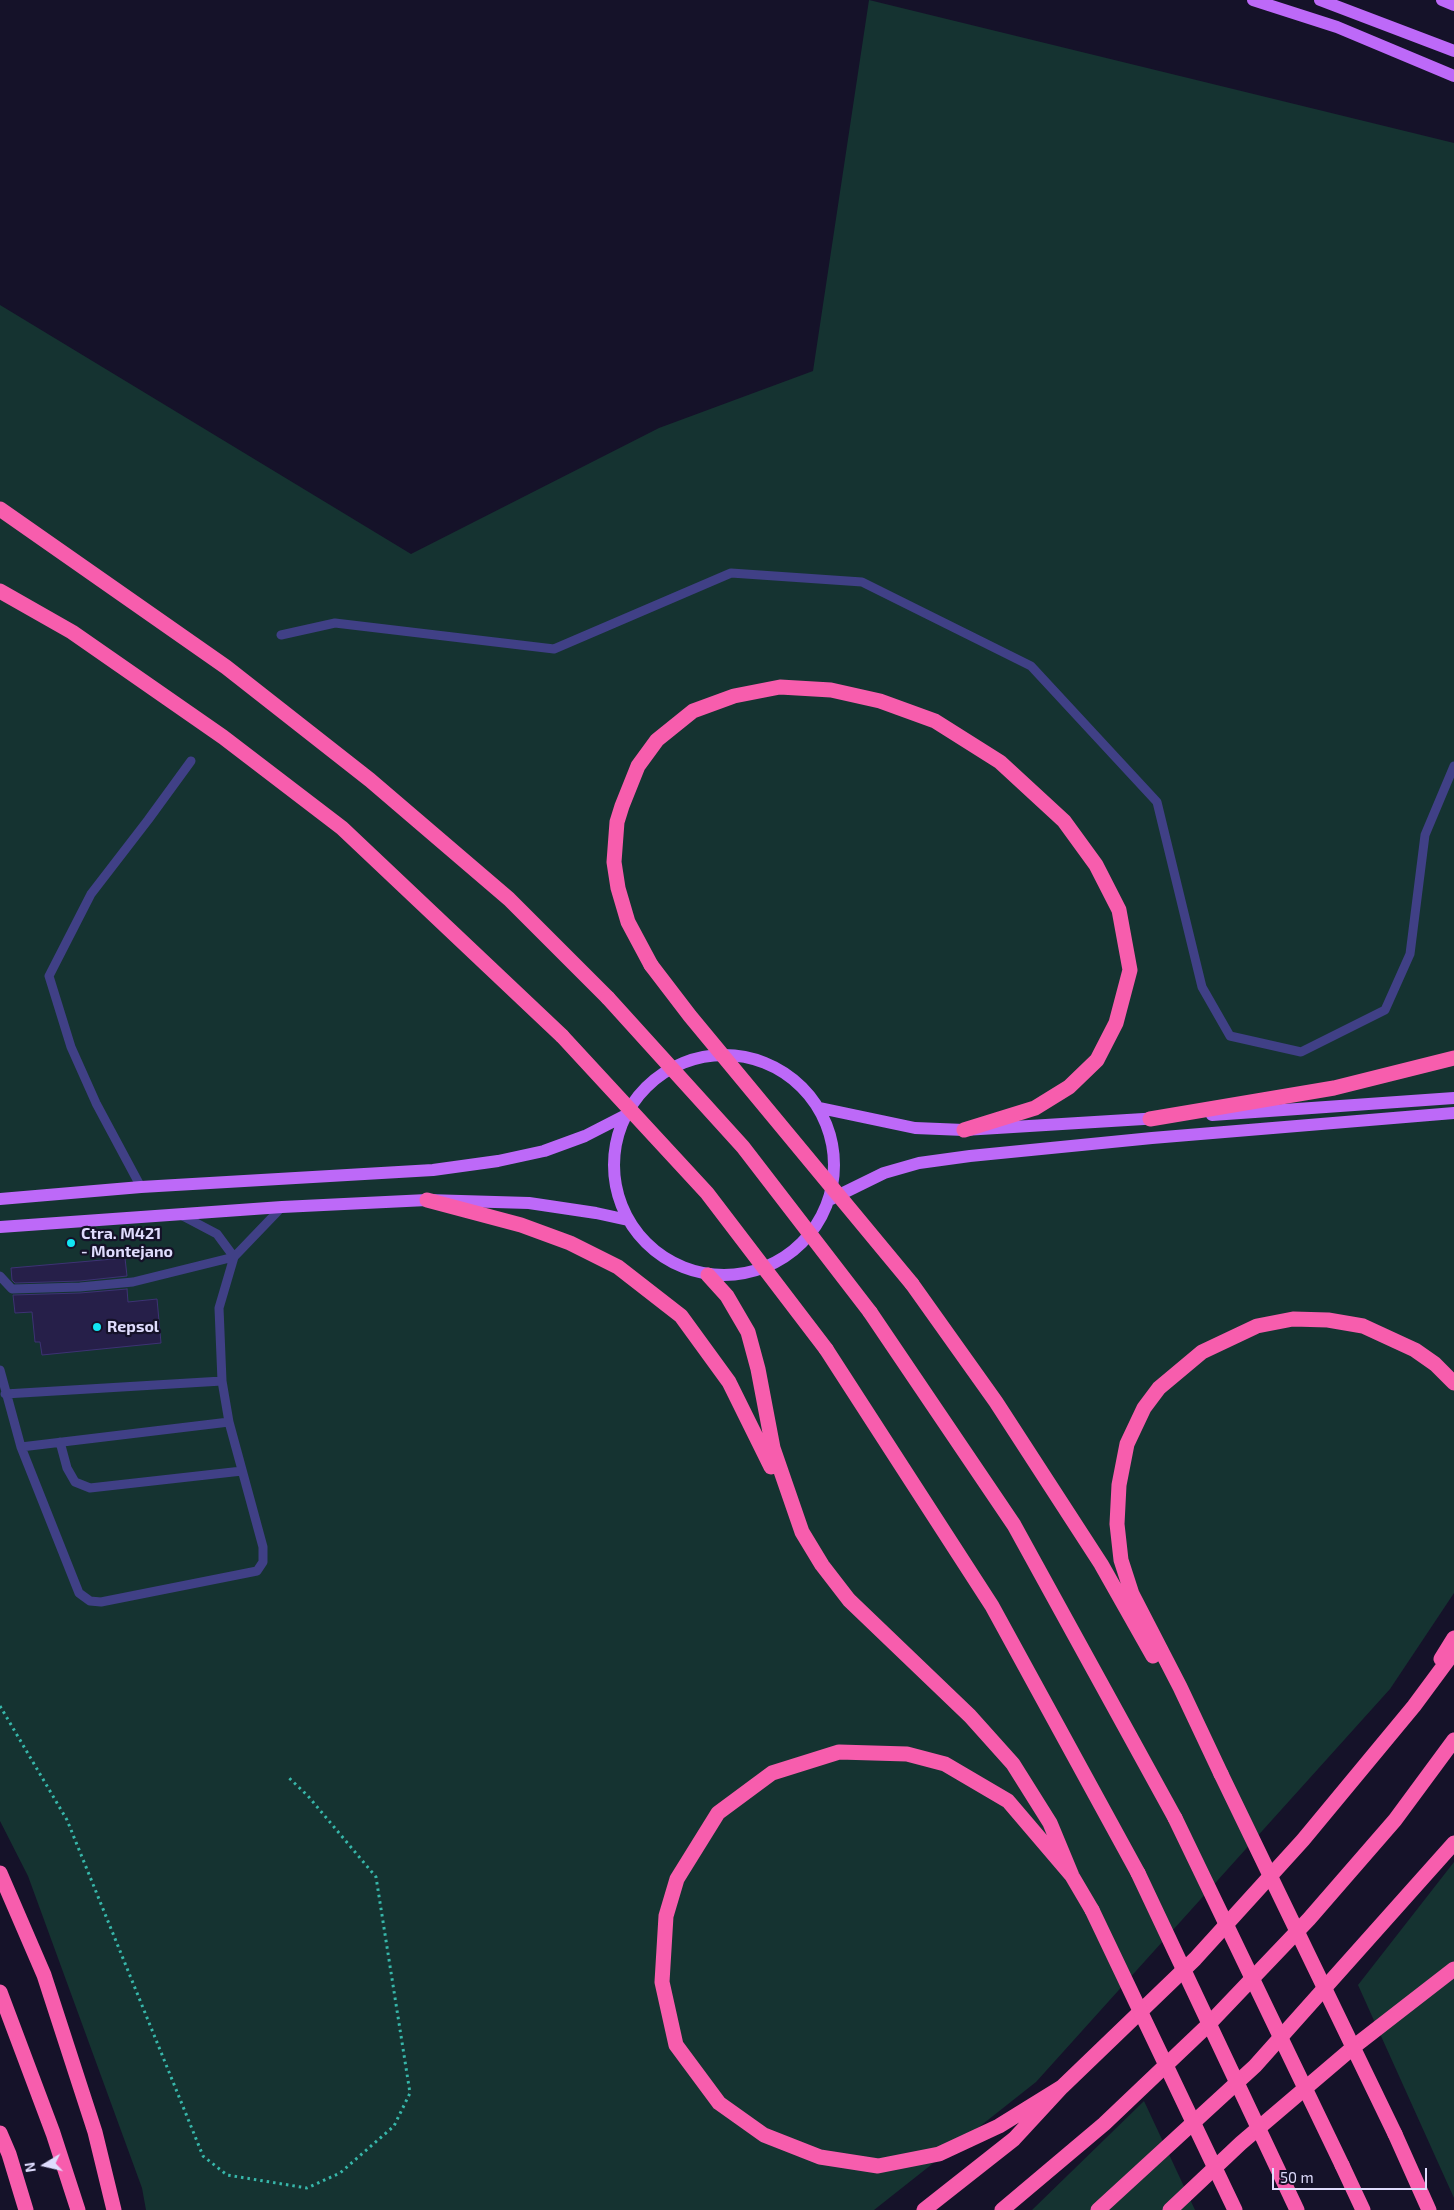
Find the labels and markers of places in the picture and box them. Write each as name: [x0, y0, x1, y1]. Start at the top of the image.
place label: Ctra. M421 - Montejano: [81, 1224, 173, 1262]
marker: Ctra. M421 - Montejano: [65, 1237, 77, 1249]
place label: Repsol: [107, 1317, 159, 1337]
marker: Repsol: [91, 1321, 103, 1333]

